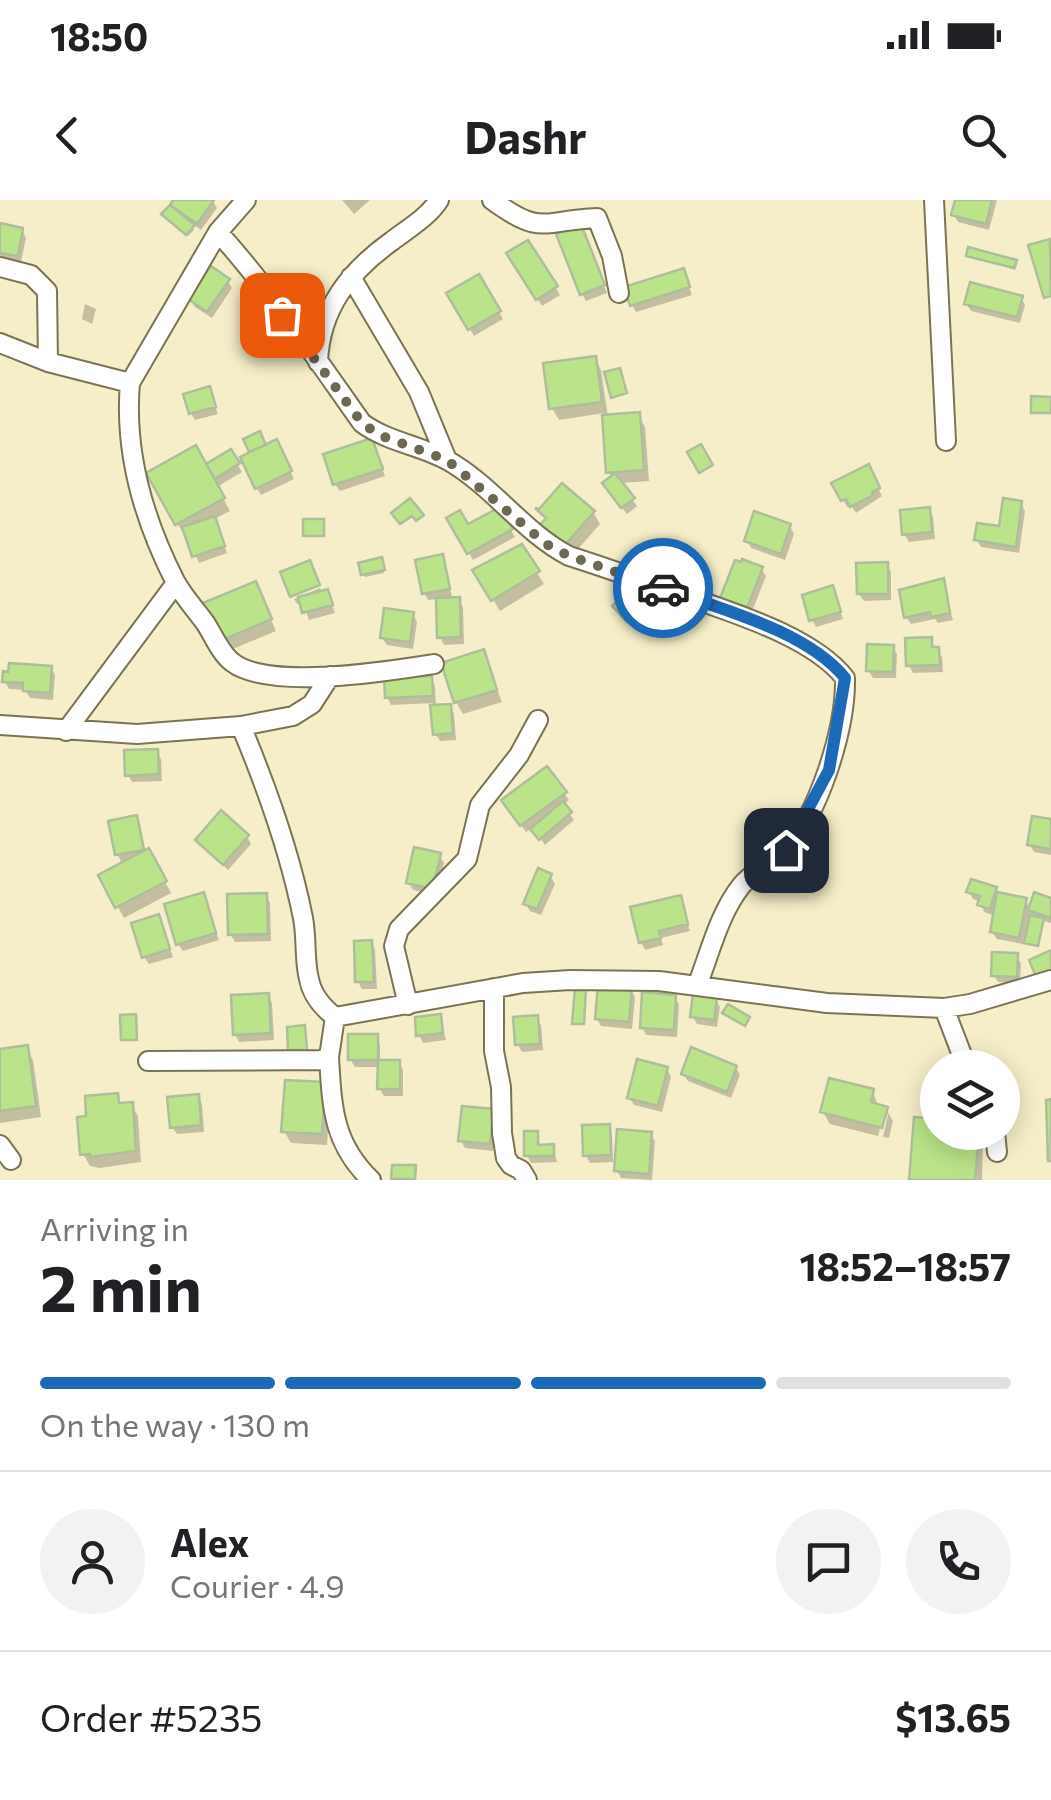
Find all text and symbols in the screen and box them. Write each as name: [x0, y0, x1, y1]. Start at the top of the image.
text: 18:50: [50, 12, 148, 59]
icon: back: [40, 108, 95, 163]
text: Dashr: [464, 108, 587, 163]
icon: search: [956, 108, 1011, 163]
pin: [240, 273, 325, 358]
icon: bag: [255, 288, 310, 343]
courier: [613, 538, 713, 638]
icon: car: [636, 561, 691, 616]
pin: [744, 808, 829, 893]
icon: home: [759, 823, 814, 878]
map controls: [920, 1050, 1020, 1150]
button: layers: [920, 1050, 1020, 1150]
text: Arriving in: [40, 1208, 189, 1248]
text: 18:52–18:57: [799, 1242, 1011, 1289]
text: 2 min: [40, 1246, 202, 1325]
text: On the way · 130 m: [40, 1404, 310, 1444]
button: person: [40, 1509, 145, 1614]
button: chat: [776, 1509, 881, 1614]
button: phone: [906, 1509, 1011, 1614]
text: Alex: [170, 1518, 249, 1565]
text: Courier · 4.9: [170, 1565, 345, 1605]
text: Order #5235: [40, 1693, 262, 1740]
text: $13.65: [895, 1693, 1011, 1740]

